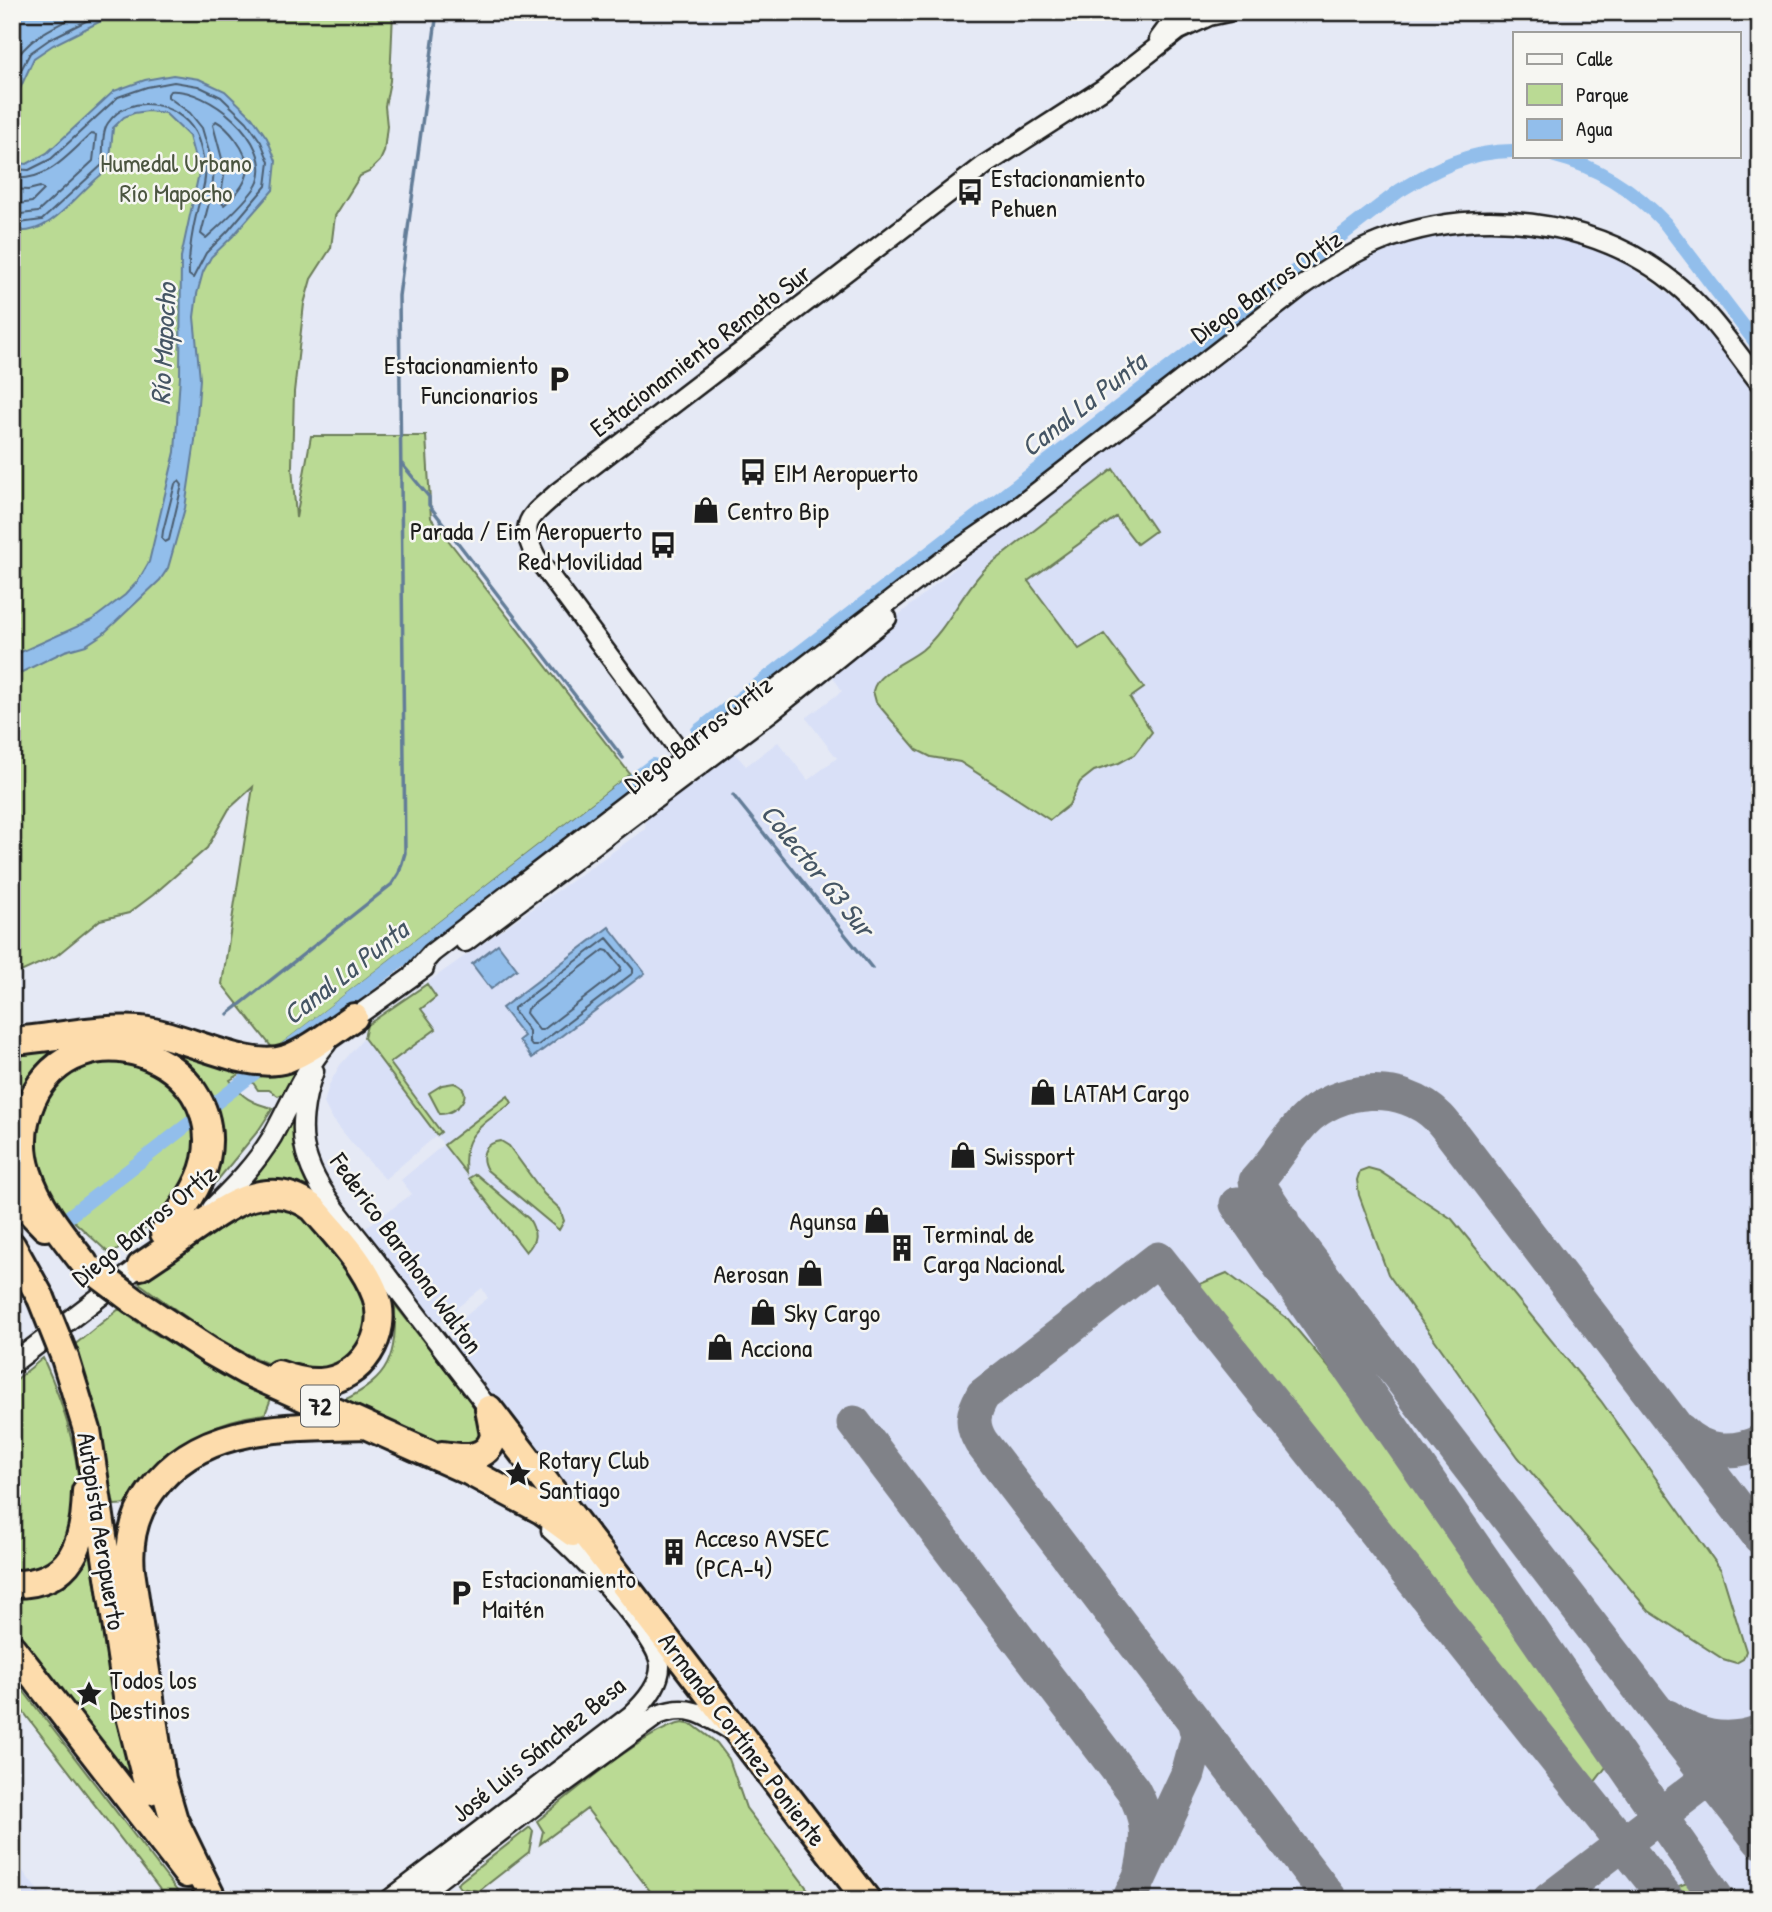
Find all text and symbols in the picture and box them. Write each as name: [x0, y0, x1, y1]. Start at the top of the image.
legend: [1513, 32, 1740, 158]
text: Calle: [1576, 44, 1613, 73]
text: Parque: [1576, 80, 1629, 109]
text: Agua: [1576, 114, 1612, 143]
park label: Humedal Urbano Río Mapocho: [100, 145, 252, 210]
place label: Estacionamiento Pehuen: [991, 160, 1145, 225]
bus stop icon: Estacionamiento Pehuen: [955, 177, 985, 207]
street label: Diego Barros Ortíz: [1184, 221, 1348, 351]
street label: Estacionamiento Remoto Sur: [582, 255, 818, 445]
water label: Río Mapocho: [141, 281, 185, 406]
water label: Canal La Punta: [1012, 341, 1156, 465]
place label: Estacionamiento Funcionarios: [384, 347, 538, 412]
parking icon: Estacionamiento Funcionarios: [544, 364, 574, 394]
place label: EIM Aeropuerto: [774, 455, 918, 490]
bus stop icon: EIM Aeropuerto: [738, 457, 768, 487]
place label: Centro Bip: [727, 493, 829, 528]
shop icon: Centro Bip: [691, 495, 721, 525]
place label: Parada / Eim Aeropuerto Red Movilidad: [410, 513, 642, 578]
bus stop icon: Parada / Eim Aeropuerto Red Movilidad: [648, 530, 678, 560]
street label: Diego Barros Ortíz: [617, 667, 779, 801]
water label: Colector G3 Sur: [752, 795, 886, 947]
water label: Canal La Punta: [274, 909, 418, 1033]
place label: LATAM Cargo: [1064, 1075, 1189, 1110]
shop icon: LATAM Cargo: [1028, 1077, 1058, 1107]
place label: Swissport: [984, 1138, 1075, 1173]
shop icon: Swissport: [948, 1140, 978, 1170]
street label: Federico Barahona Walton: [322, 1145, 492, 1360]
street label: Diego Barros Ortíz: [64, 1156, 224, 1294]
place label: Agunsa: [789, 1203, 856, 1238]
shop icon: Agunsa: [862, 1205, 892, 1235]
place label: Terminal de Carga Nacional: [923, 1216, 1065, 1281]
building icon: Terminal de Carga Nacional: [887, 1233, 917, 1263]
place label: Aerosan: [714, 1256, 789, 1291]
shop icon: Aerosan: [795, 1258, 825, 1288]
place label: Sky Cargo: [784, 1295, 880, 1330]
shop icon: Sky Cargo: [748, 1297, 778, 1327]
place label: Acciona: [741, 1330, 812, 1365]
shop icon: Acciona: [705, 1332, 735, 1362]
road number: 72: [301, 1386, 339, 1426]
street label: Autopista Aeropuerto: [69, 1430, 135, 1632]
place label: Rotary Club Santiago: [539, 1442, 650, 1507]
place icon: Rotary Club Santiago: [503, 1459, 533, 1489]
place label: Acceso AVSEC (PCA-4): [695, 1520, 830, 1585]
building icon: Acceso AVSEC (PCA-4): [659, 1537, 689, 1567]
place label: Estacionamiento Maitén: [482, 1561, 636, 1626]
parking icon: Estacionamiento Maitén: [446, 1578, 476, 1608]
street label: Armando Cortínez Poniente: [651, 1625, 835, 1853]
place label: Todos los Destinos: [110, 1662, 197, 1727]
street label: José Luis Sánchez Besa: [444, 1668, 632, 1830]
place icon: Todos los Destinos: [74, 1679, 104, 1709]

